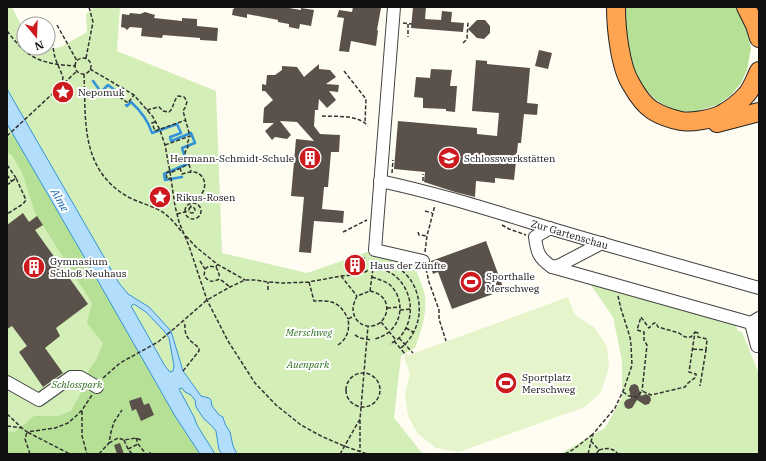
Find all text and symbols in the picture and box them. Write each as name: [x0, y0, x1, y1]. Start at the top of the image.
north arrow: [16, 16, 56, 56]
text: N: [33, 37, 46, 54]
place icon: Nepomuk: [50, 79, 76, 105]
place label: Nepomuk: [78, 86, 125, 99]
building icon: Hermann-Schmidt-Schule: [297, 145, 323, 171]
school or university icon: Schlosswerkstätten: [436, 145, 462, 171]
place label: Hermann-Schmidt-Schule: [170, 152, 294, 165]
place label: Schlosswerkstätten: [464, 152, 556, 165]
place icon: Rikus-Rosen: [147, 184, 173, 210]
water label: Alme: [47, 185, 72, 214]
place label: Rikus-Rosen: [176, 191, 236, 204]
street label: Zur Gartenschau: [530, 216, 610, 252]
building icon: Haus der Zünfte: [342, 252, 368, 278]
building icon: Gymnasium Schloß Neuhaus: [21, 254, 47, 280]
place label: Gymnasium Schloß Neuhaus: [50, 255, 127, 280]
place label: Haus der Zünfte: [370, 259, 446, 272]
sports icon: Sporthalle Merschweg: [458, 269, 484, 295]
place label: Sporthalle Merschweg: [486, 270, 540, 295]
park label: Merschweg: [285, 326, 332, 339]
park label: Auenpark: [286, 358, 330, 371]
sports icon: Sportplatz Merschweg: [493, 370, 519, 396]
place label: Sportplatz Merschweg: [522, 371, 576, 396]
park label: Schlosspark: [51, 378, 103, 391]

